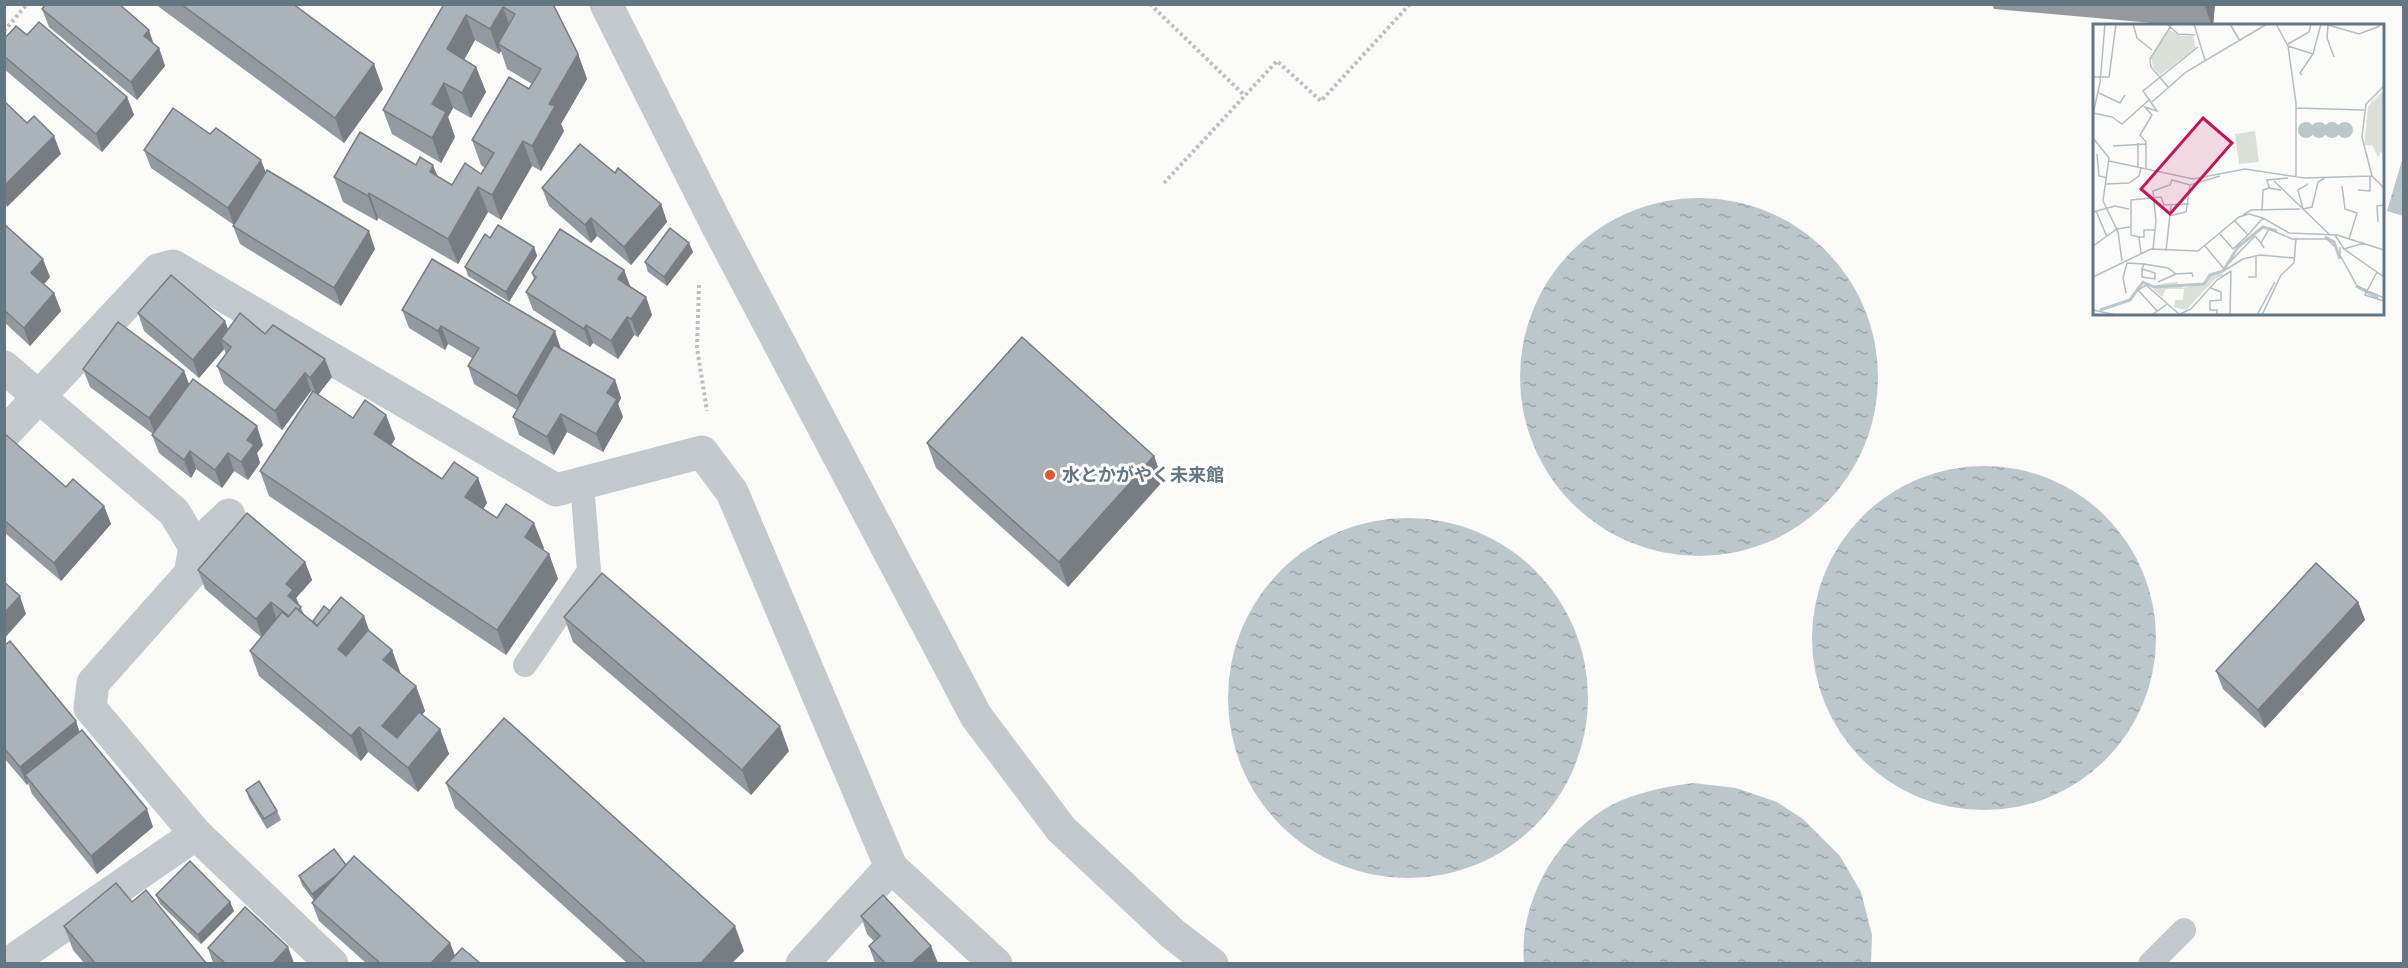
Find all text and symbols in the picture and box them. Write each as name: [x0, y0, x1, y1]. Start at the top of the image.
inset map: [2093, 24, 2384, 315]
place label: 水とかがやく未来館: [1062, 464, 1224, 486]
marker: 水とかがやく未来館: [1043, 468, 1057, 482]

